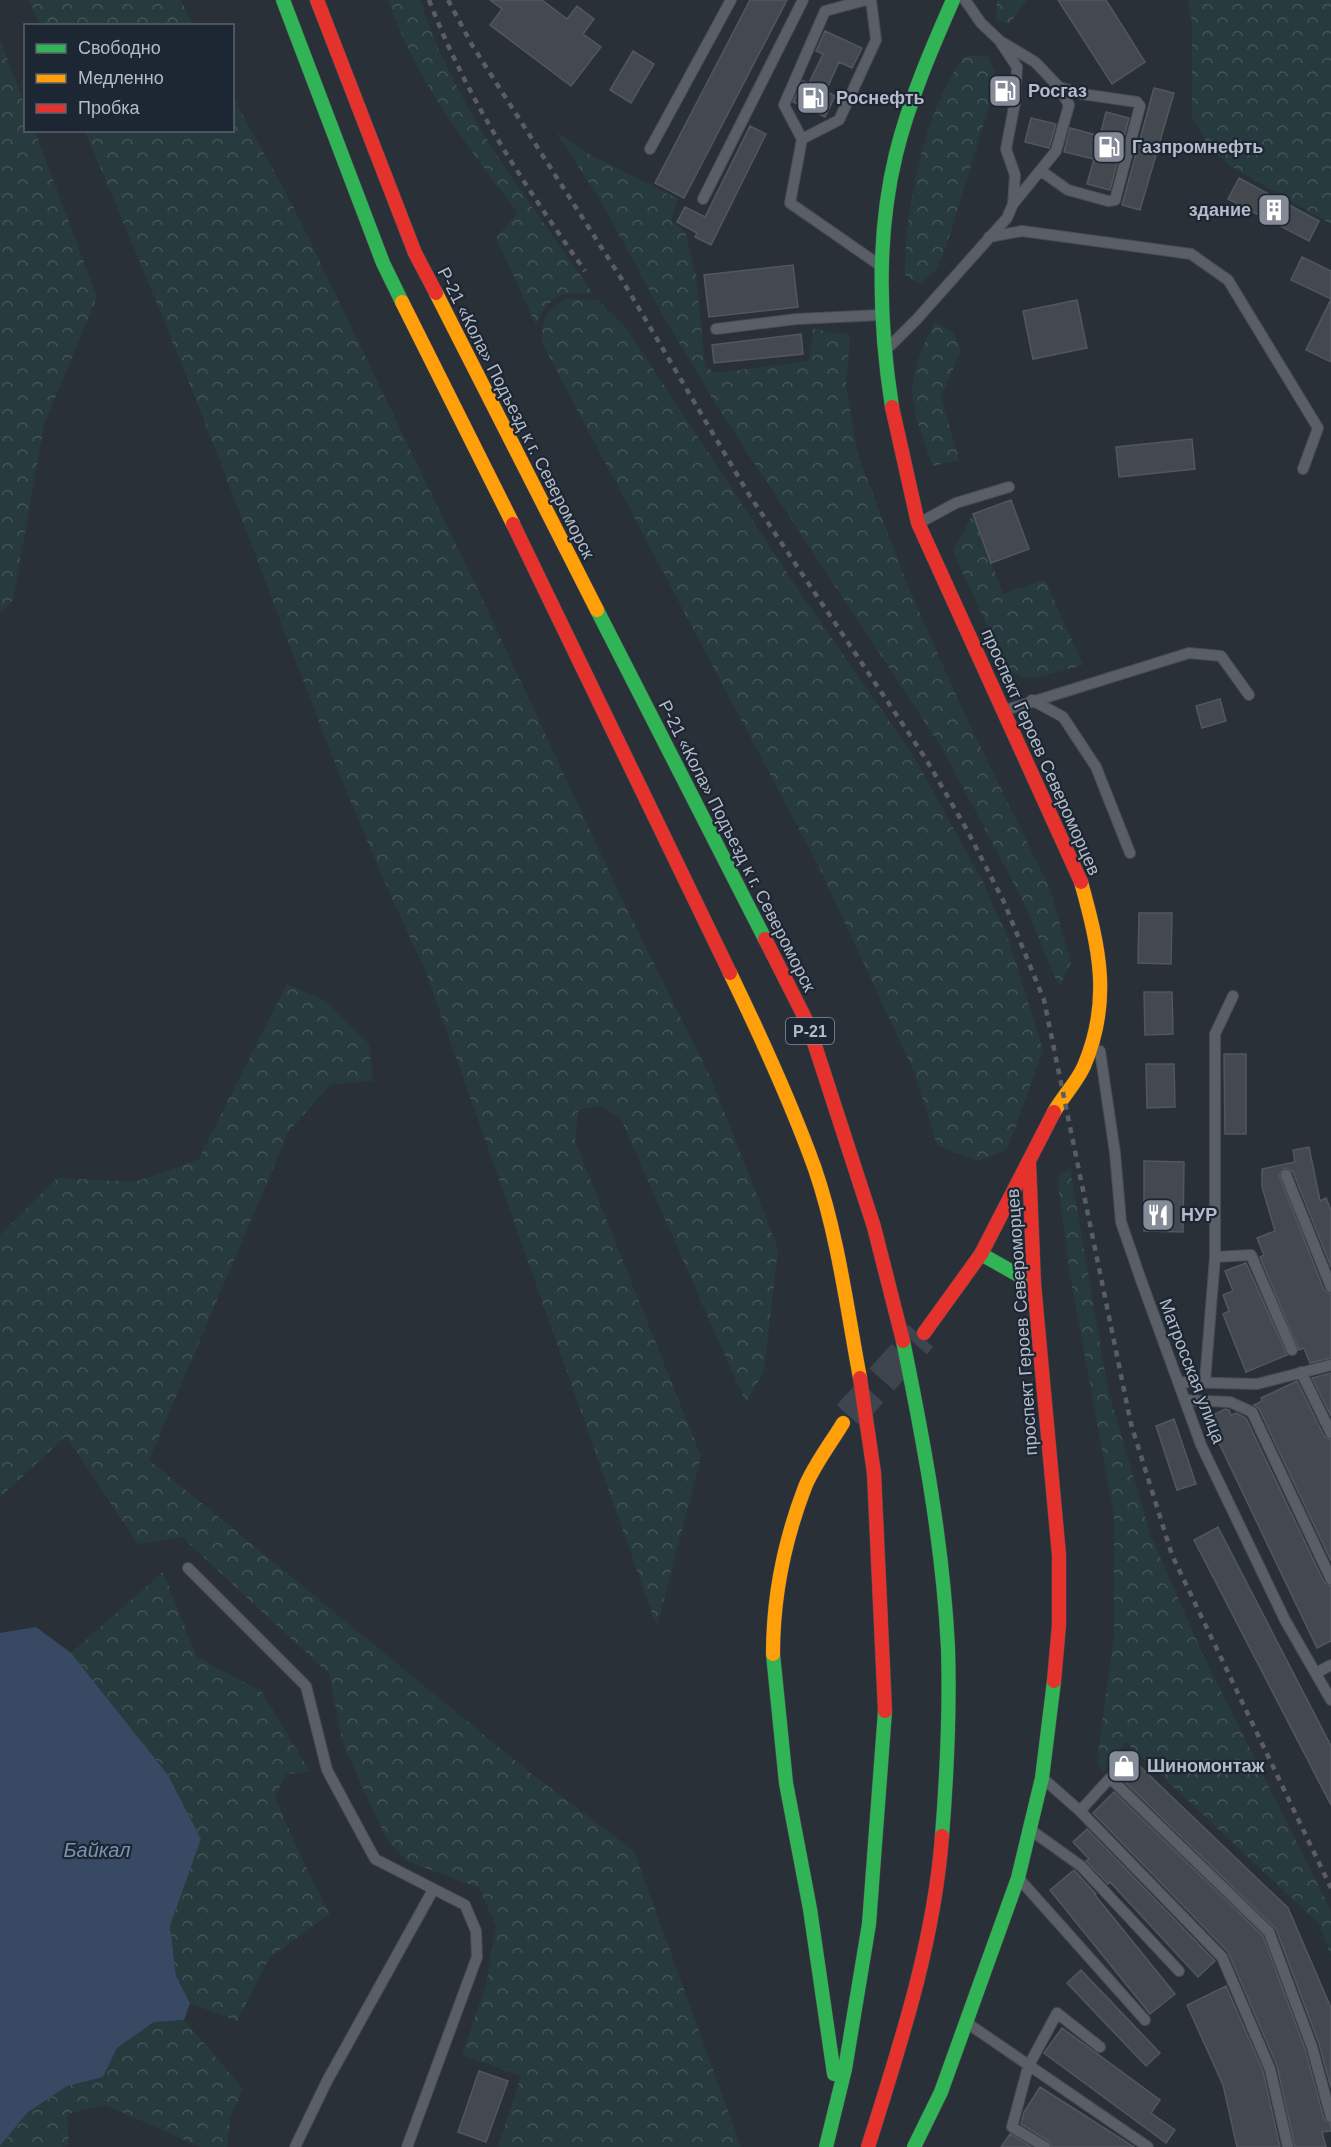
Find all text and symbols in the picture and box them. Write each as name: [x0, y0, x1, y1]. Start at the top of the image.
legend: [24, 24, 234, 132]
text: Свободно: [78, 38, 161, 58]
text: Медленно: [78, 68, 164, 88]
fuel station icon: Росгаз: [987, 73, 1023, 109]
fuel station icon: Роснефть: [795, 80, 831, 116]
place label: Росгаз: [1028, 81, 1087, 101]
place label: Роснефть: [836, 88, 925, 108]
text: Пробка: [78, 98, 141, 118]
fuel station icon: Газпромнефть: [1091, 129, 1127, 165]
place label: Газпромнефть: [1132, 137, 1263, 157]
building icon: здание: [1256, 192, 1292, 228]
place label: здание: [1189, 200, 1251, 220]
street label: Р-21 «Кола» Подъезд к г. Североморск: [433, 264, 599, 562]
street label: проспект Героев Североморцев: [977, 626, 1105, 878]
street label: Р-21 «Кола» Подъезд к г. Североморск: [654, 697, 820, 995]
road number: Р-21: [786, 1018, 834, 1044]
street label: проспект Героев Североморцев: [1003, 1188, 1041, 1456]
restaurant icon: НУР: [1140, 1197, 1176, 1233]
place label: НУР: [1181, 1205, 1217, 1225]
street label: Матросская улица: [1155, 1296, 1229, 1447]
shop icon: Шиномонтаж: [1106, 1748, 1142, 1784]
place label: Шиномонтаж: [1147, 1756, 1265, 1776]
water label: Байкал: [64, 1839, 130, 1861]

